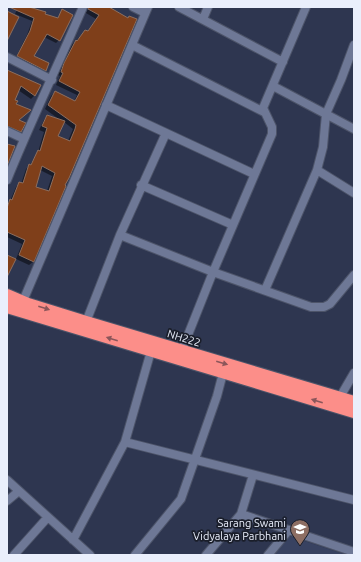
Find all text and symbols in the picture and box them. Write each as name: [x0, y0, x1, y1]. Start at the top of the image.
one-way arrow: [38, 306, 50, 312]
street label: NH222: [166, 327, 202, 349]
one-way arrow: [106, 336, 118, 342]
one-way arrow: [216, 360, 228, 366]
one-way arrow: [310, 398, 322, 404]
place label: Sarang Swami Vidyalaya Parbhani: [193, 517, 286, 542]
school or university icon: Sarang Swami Vidyalaya Parbhani: [289, 518, 311, 546]

